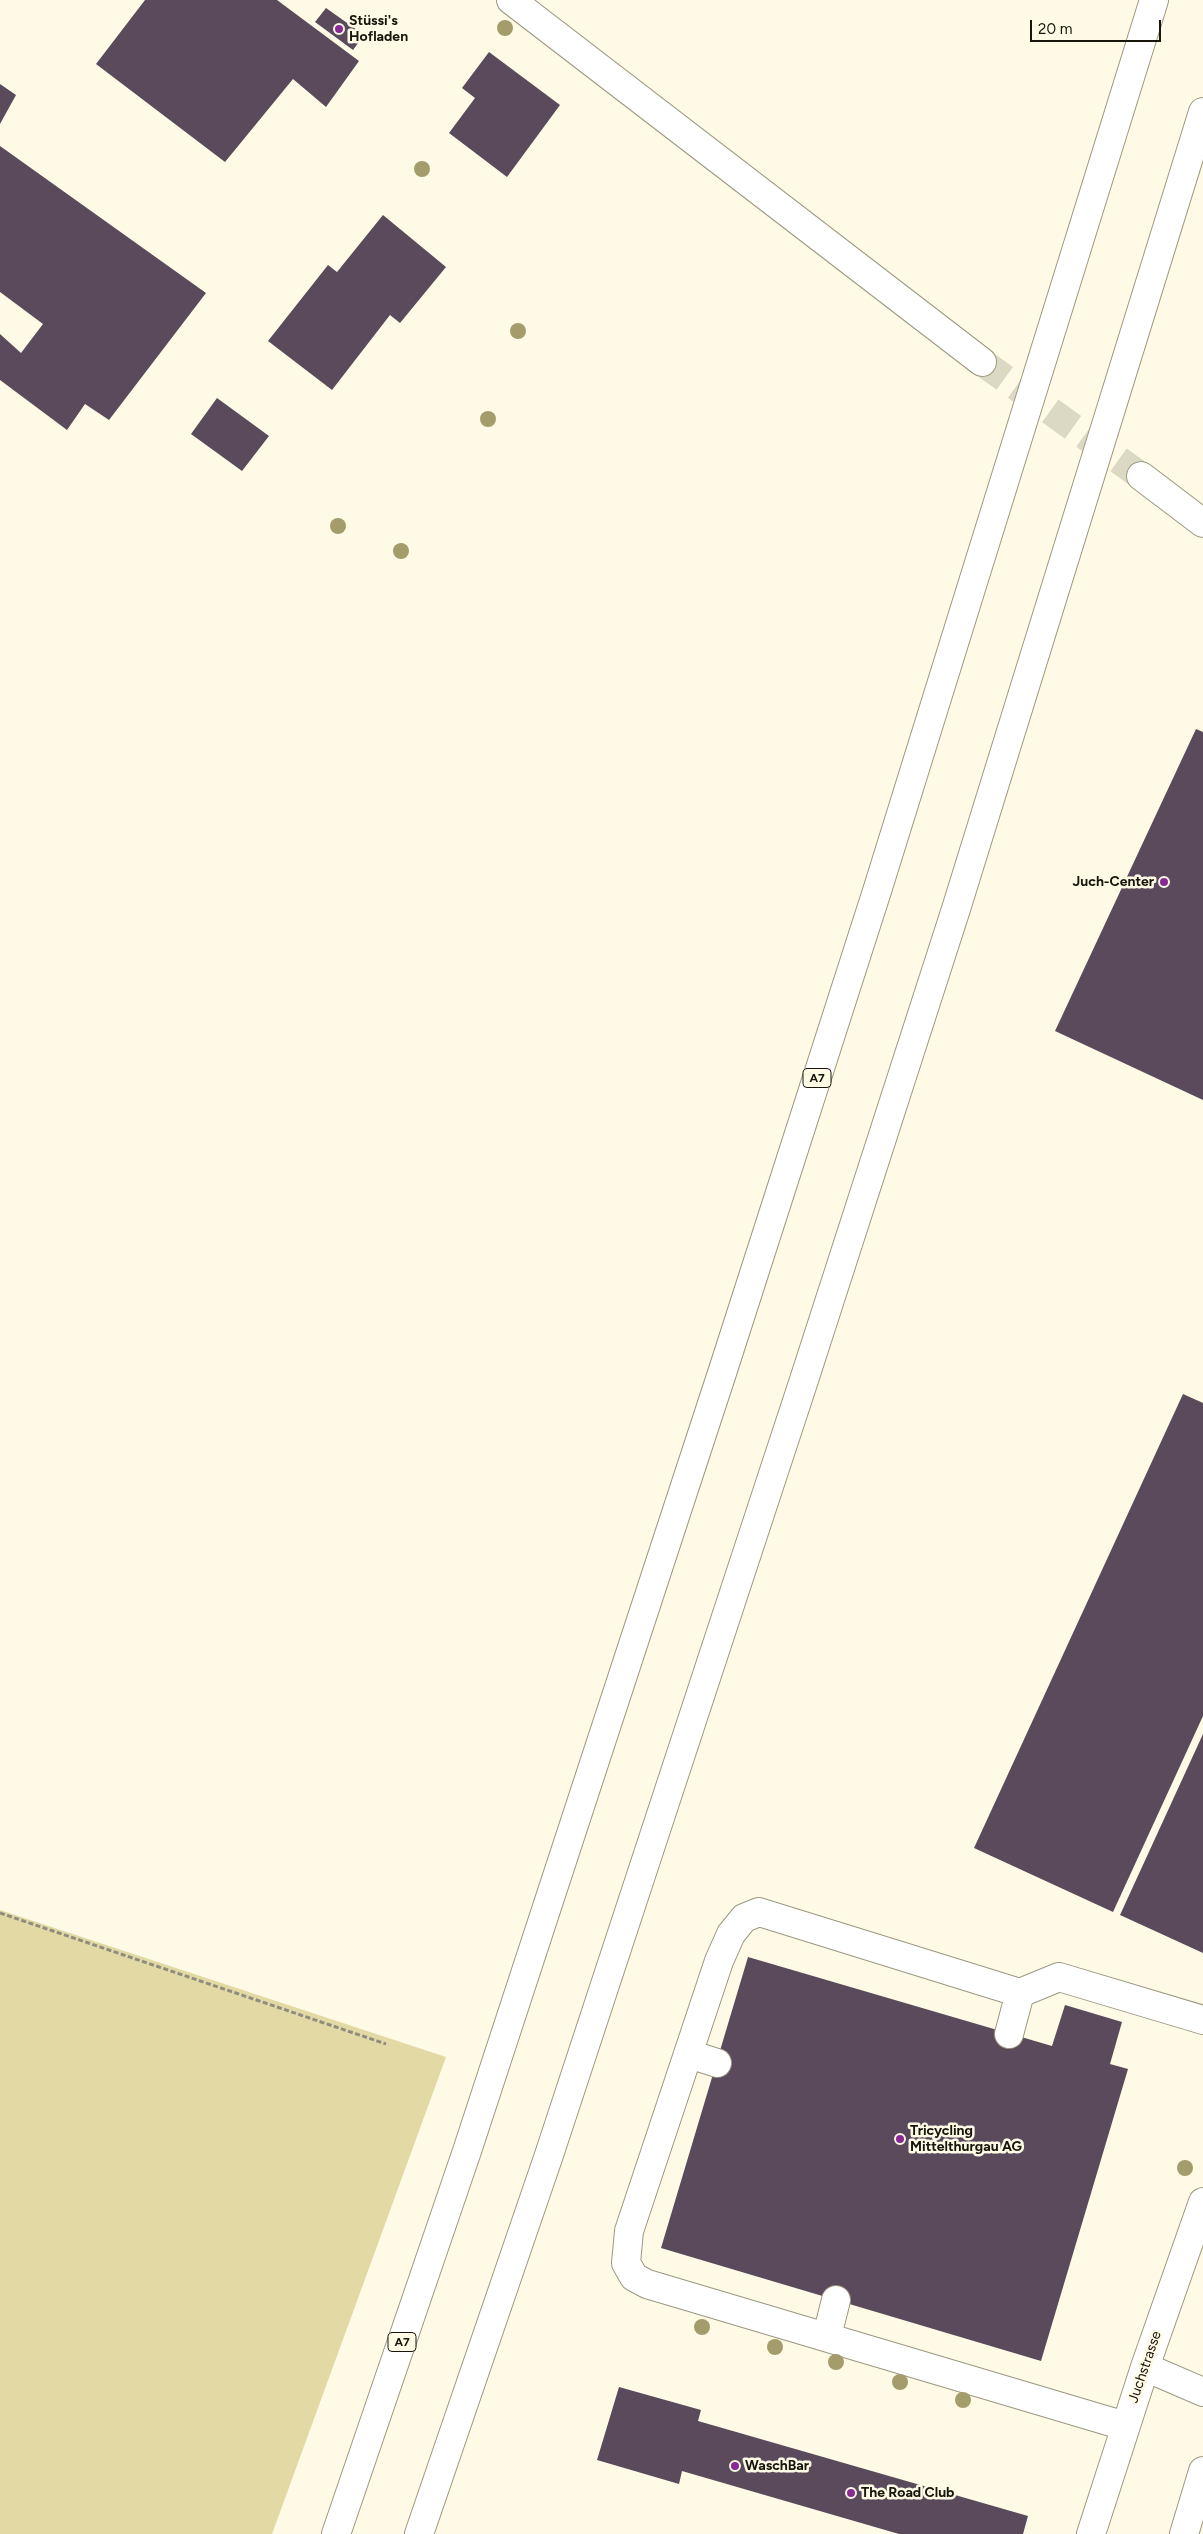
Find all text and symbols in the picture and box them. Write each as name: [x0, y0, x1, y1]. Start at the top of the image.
scale bar: [1033, 10, 1164, 42]
place label: Stüssi's Hofladen: [349, 13, 408, 46]
text: 20 m: [1038, 20, 1072, 38]
marker: Stüssi's Hofladen: [333, 23, 345, 35]
place label: Juch-Center: [1073, 874, 1154, 890]
marker: Juch-Center: [1158, 876, 1170, 888]
road number: A7: [803, 1068, 831, 1088]
place label: Tricycling Mittelthurgau AG: [910, 2123, 1022, 2156]
marker: Tricycling Mittelthurgau AG: [894, 2133, 906, 2145]
street label: Juchstrasse: [1125, 2329, 1165, 2405]
road number: A7: [388, 2332, 416, 2352]
place label: WaschBar: [745, 2458, 809, 2474]
marker: WaschBar: [729, 2460, 741, 2472]
place label: The Road Club: [861, 2485, 954, 2501]
marker: The Road Club: [845, 2487, 857, 2499]

